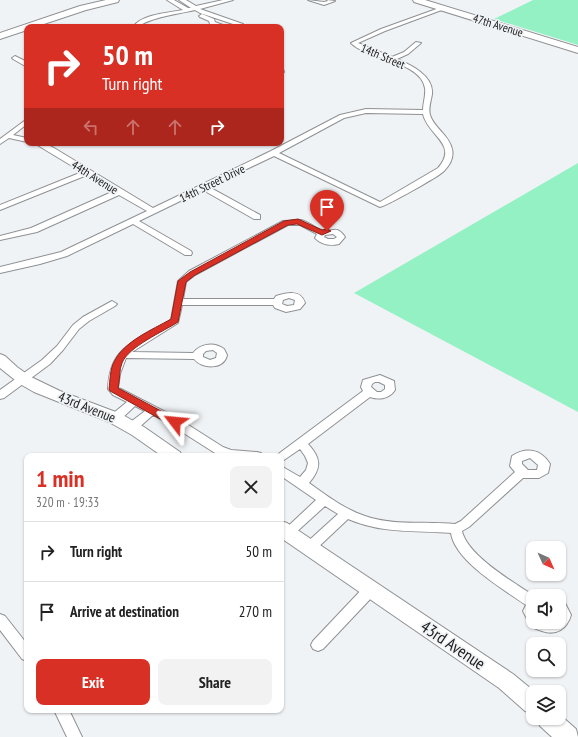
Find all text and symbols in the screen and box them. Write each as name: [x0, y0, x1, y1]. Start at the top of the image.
street label: 47th Avenue: [471, 10, 525, 40]
text: 50 m: [102, 36, 153, 73]
icon: right: [36, 40, 88, 92]
street label: 14th Street: [359, 40, 408, 72]
text: Turn right: [102, 72, 162, 95]
icon: left: [80, 116, 102, 138]
icon: ahead: [122, 116, 144, 138]
icon: ahead: [164, 116, 186, 138]
icon: right: [206, 116, 228, 138]
street label: 44th Avenue: [69, 157, 121, 197]
street label: 14th Street Drive: [177, 161, 247, 205]
pin: [310, 190, 344, 231]
icon: arrive: [316, 196, 338, 218]
street label: 43rd Avenue: [56, 387, 119, 427]
position arrow: [154, 401, 196, 443]
text: 1 min: [36, 463, 84, 494]
button: close: [230, 466, 272, 508]
text: 320 m · 19:33: [36, 494, 99, 511]
icon: right: [36, 541, 58, 563]
north arrow: [526, 541, 566, 581]
map controls: [526, 541, 566, 725]
text: Turn right: [70, 542, 122, 561]
text: 50 m: [246, 542, 272, 561]
button: sound: [526, 589, 566, 629]
icon: arrive: [36, 601, 58, 623]
text: Arrive at destination: [70, 602, 179, 621]
text: 270 m: [239, 602, 272, 621]
street label: 43rd Avenue: [416, 615, 490, 675]
button: search: [526, 637, 566, 677]
button: Exit: [36, 659, 150, 705]
button: Share: [158, 659, 272, 705]
button: layers: [526, 685, 566, 725]

